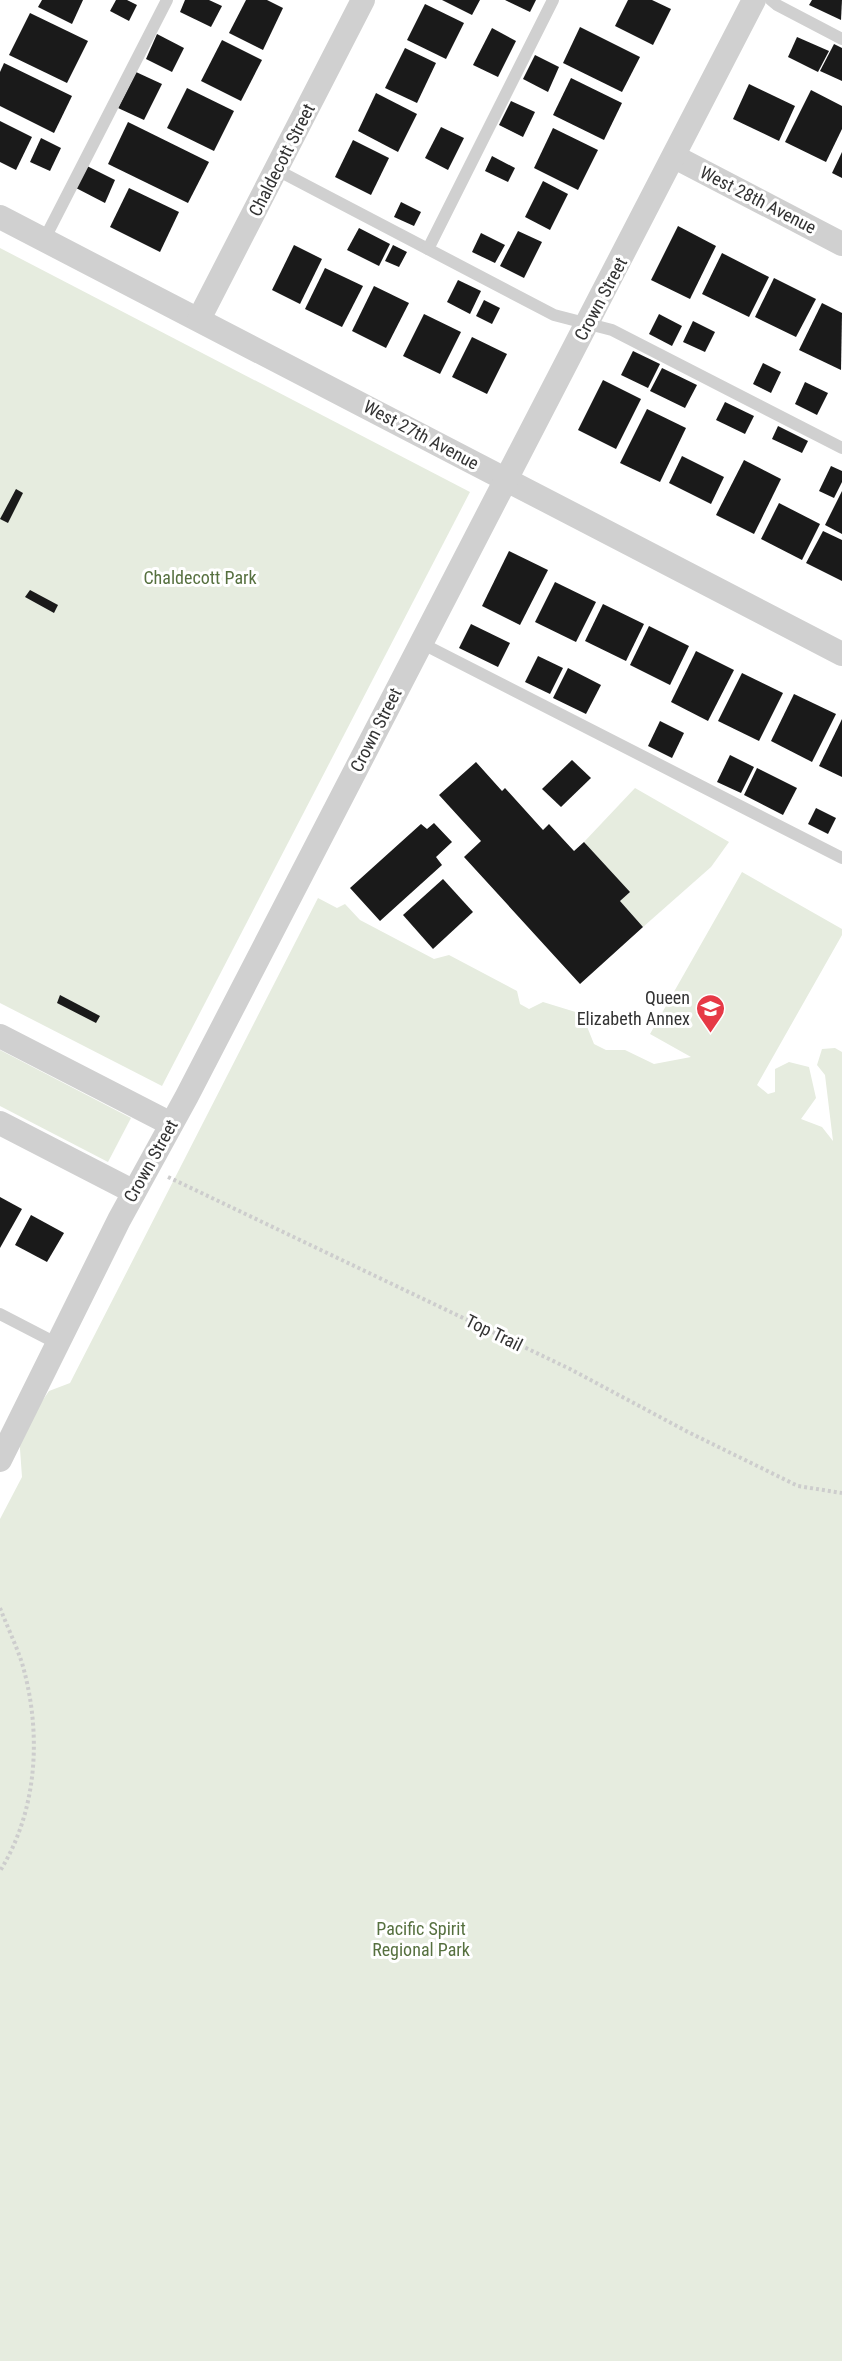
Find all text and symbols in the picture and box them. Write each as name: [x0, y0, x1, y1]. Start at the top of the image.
street label: Chaldecott Street: [244, 100, 319, 219]
street label: West 28th Avenue: [697, 161, 820, 238]
street label: Crown Street: [570, 254, 631, 344]
street label: West 27th Avenue: [360, 395, 482, 474]
park label: Chaldecott Park: [143, 567, 257, 588]
street label: Crown Street: [345, 684, 406, 775]
place label: Queen Elizabeth Annex: [577, 987, 690, 1029]
school or university icon: Queen Elizabeth Annex: [695, 992, 727, 1034]
street label: Crown Street: [119, 1116, 182, 1206]
street label: Top Trail: [462, 1310, 526, 1355]
park label: Pacific Spirit Regional Park: [372, 1918, 470, 1960]

